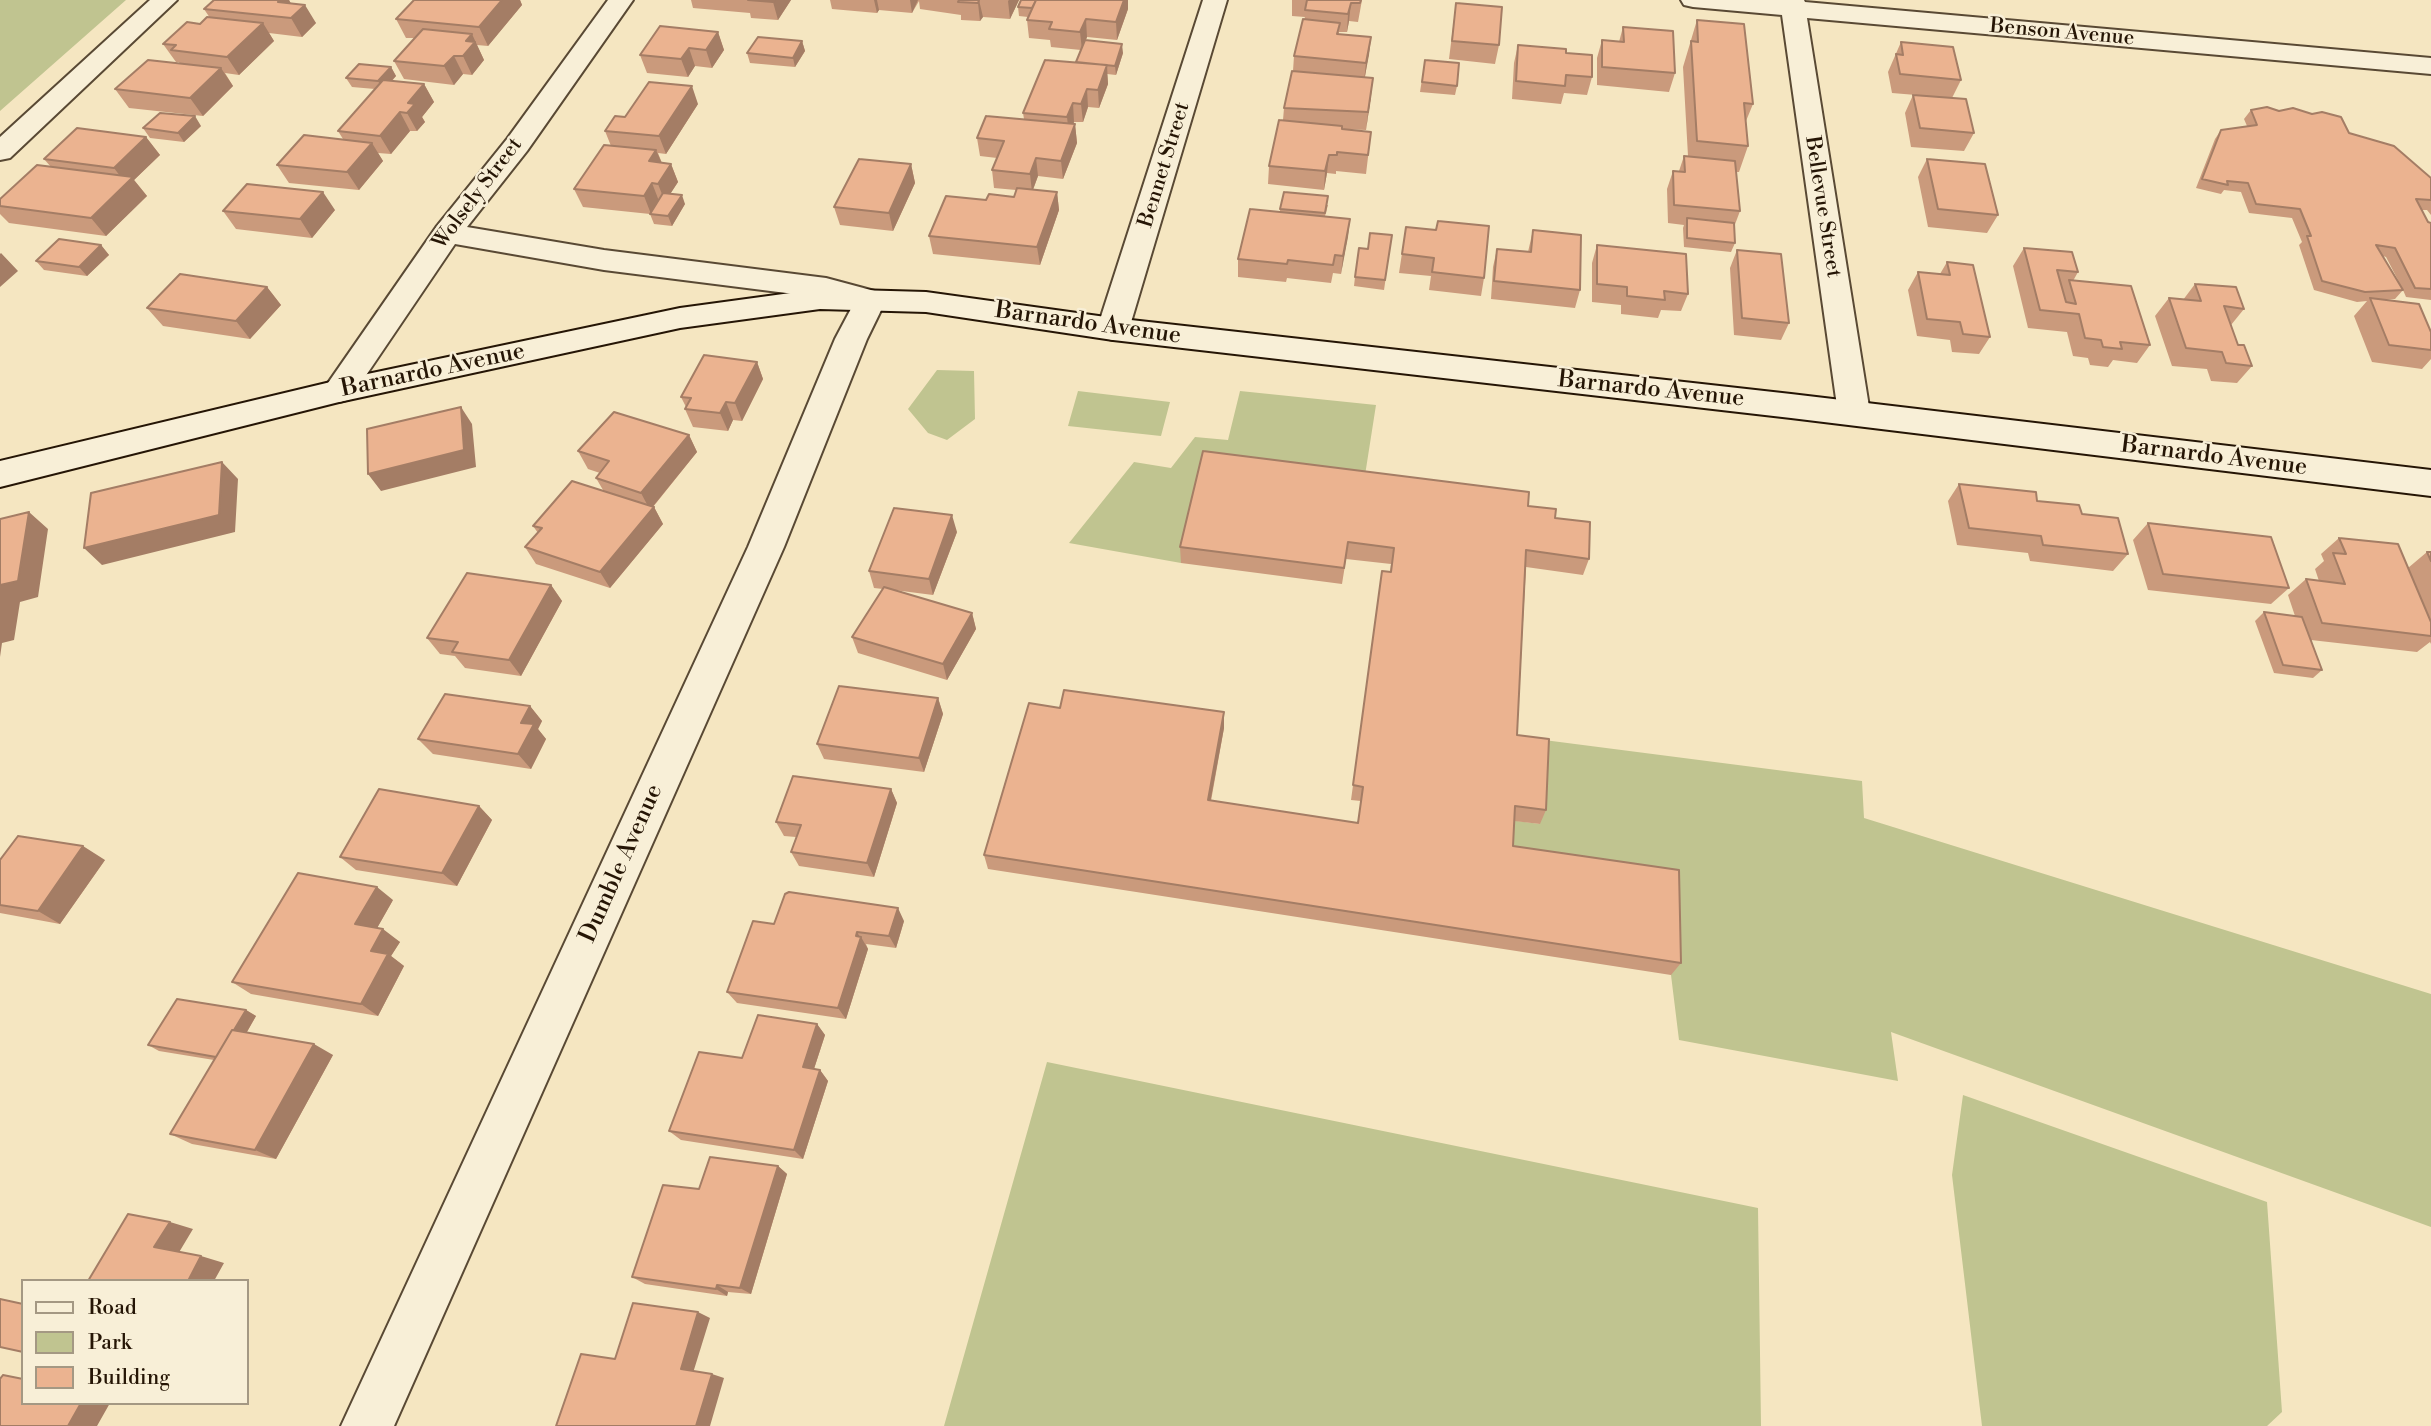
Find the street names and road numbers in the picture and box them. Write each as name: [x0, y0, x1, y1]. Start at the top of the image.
street label: Benson Avenue: [1989, 14, 2135, 52]
street label: Bennet Street: [1134, 99, 1196, 231]
street label: Wolsely Street: [428, 133, 528, 255]
street label: Bellevue Street: [1798, 135, 1846, 279]
street label: Barnardo Avenue: [993, 297, 1183, 351]
street label: Barnardo Avenue: [338, 337, 528, 405]
street label: Barnardo Avenue: [1556, 366, 1746, 414]
street label: Barnardo Avenue: [2119, 431, 2309, 483]
street label: Dumble Avenue: [574, 780, 670, 948]

